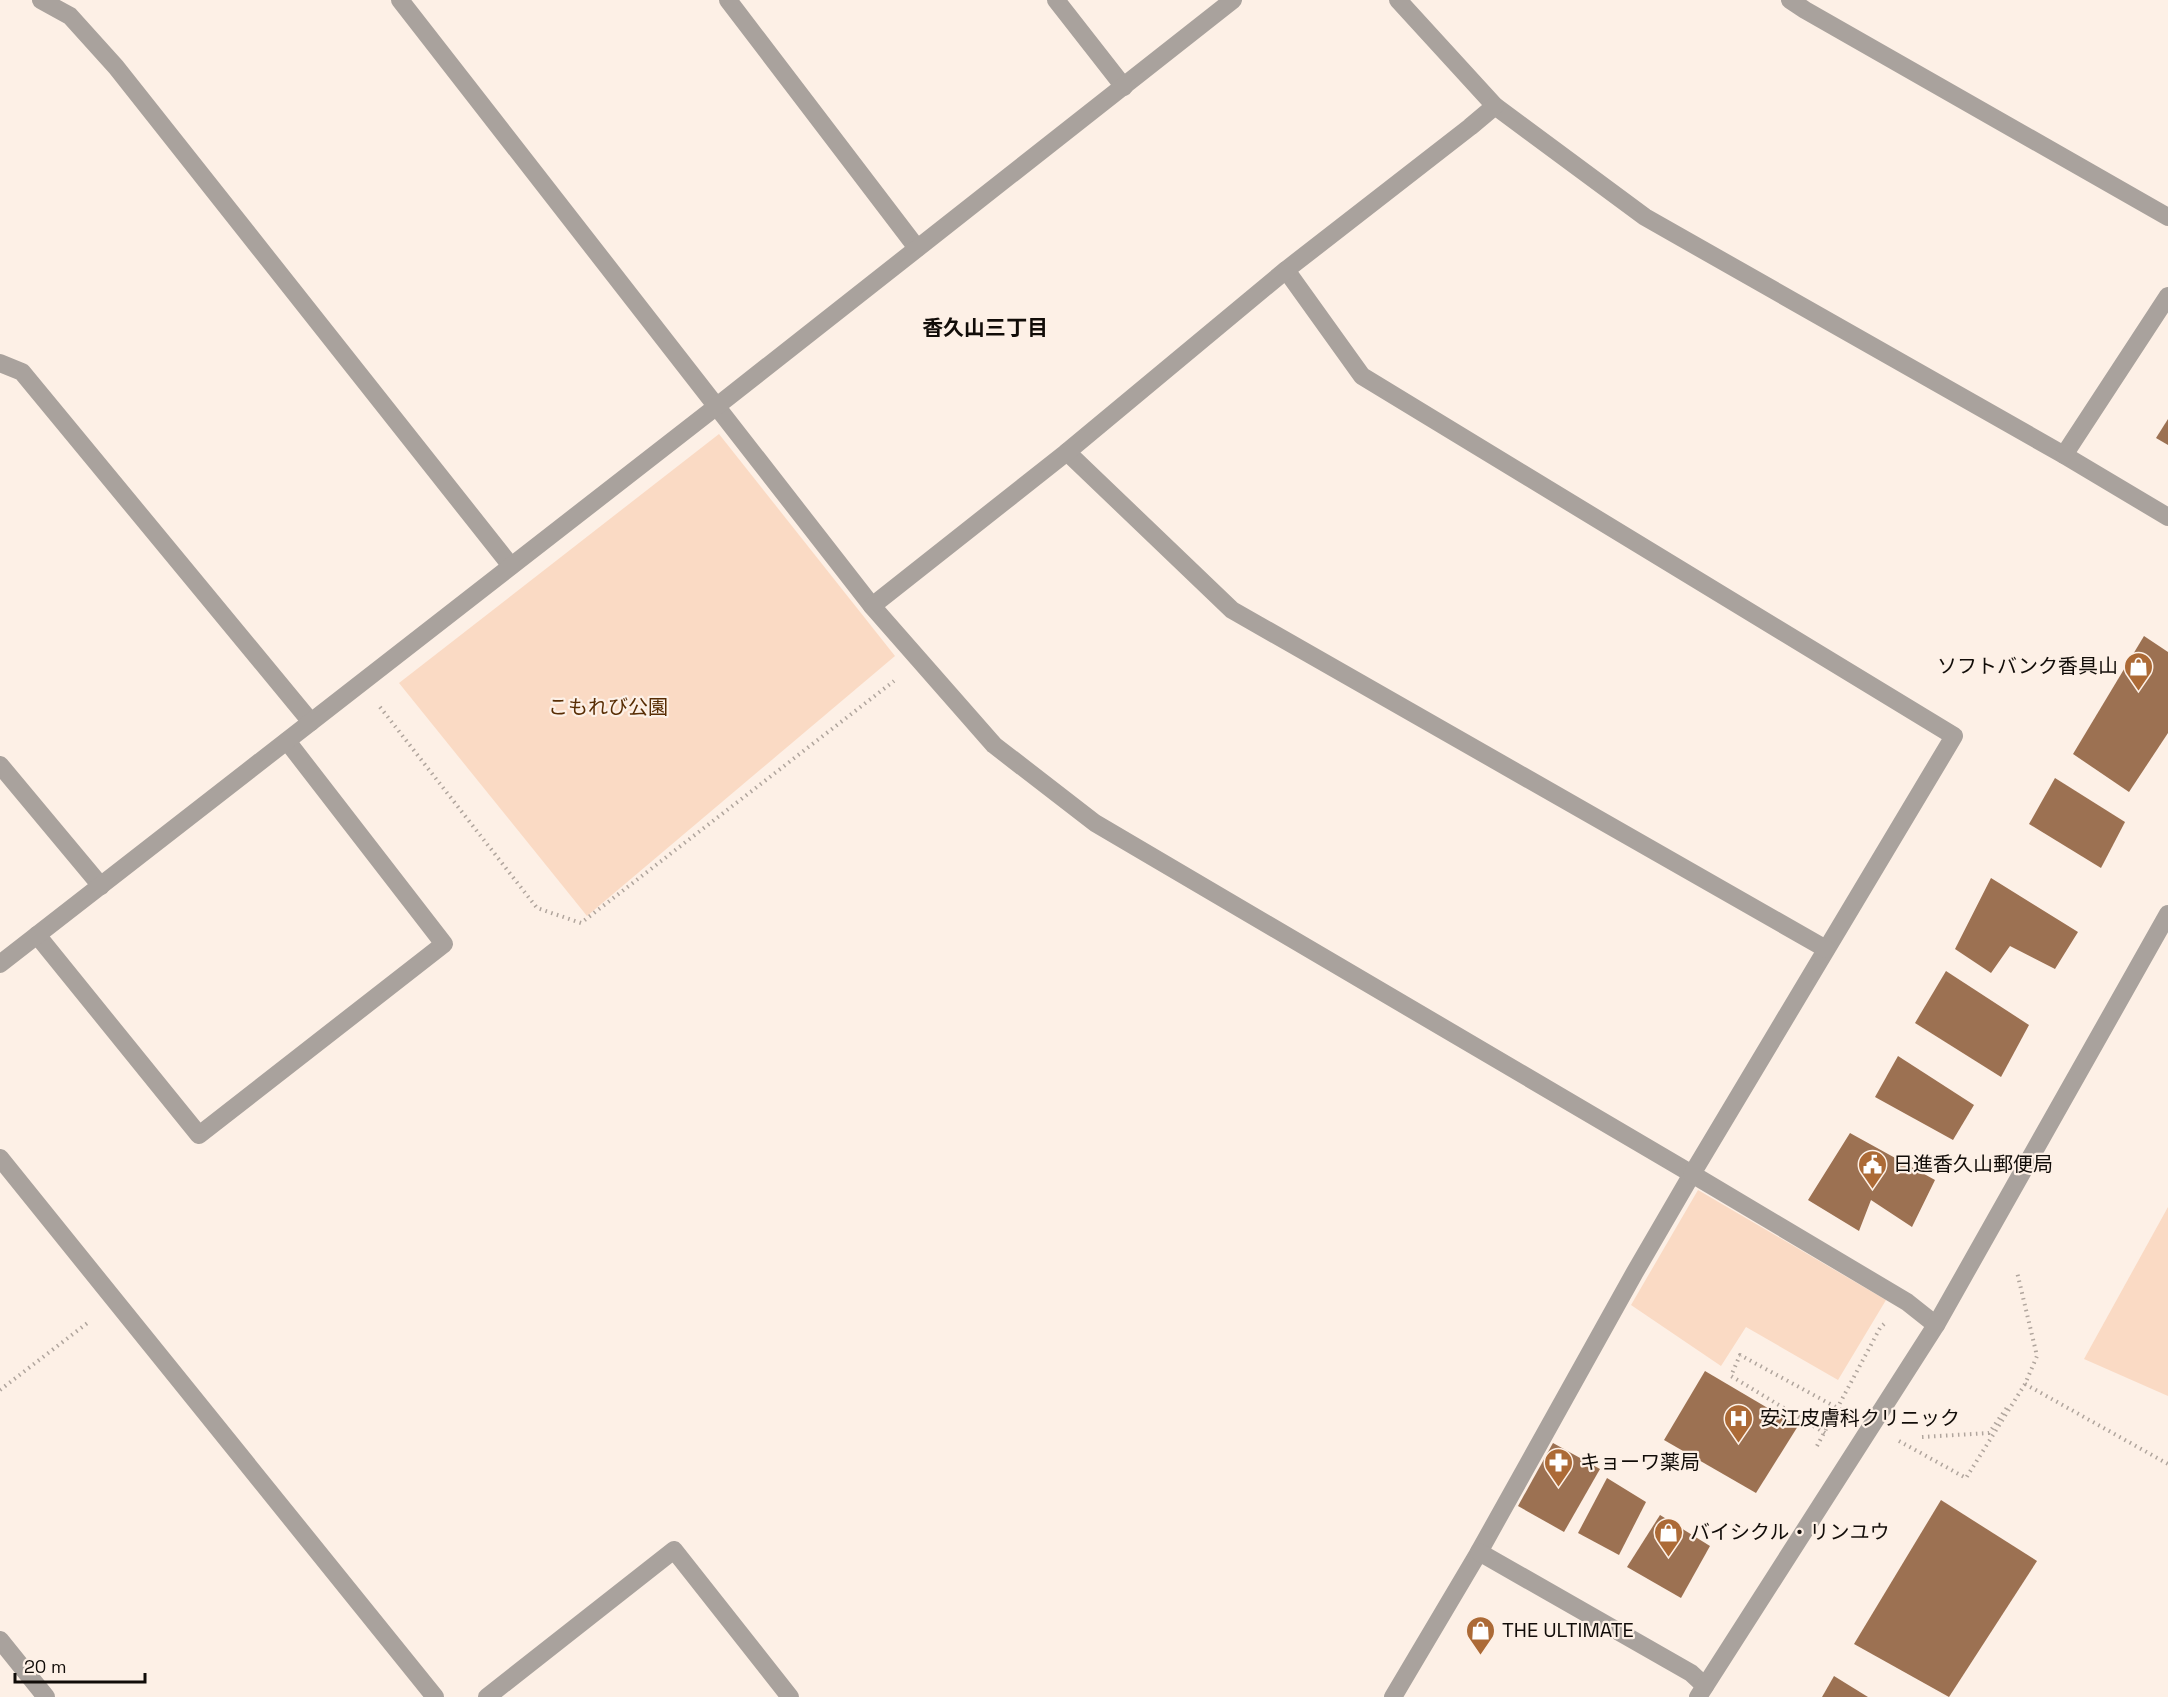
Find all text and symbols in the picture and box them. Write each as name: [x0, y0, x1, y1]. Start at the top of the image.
district label: 香久山三丁目: [922, 314, 1048, 341]
shop icon: ソフトバンク香具山: [2123, 650, 2155, 692]
place label: ソフトバンク香具山: [1937, 653, 2118, 679]
park label: こもれび公園: [548, 694, 668, 720]
public building icon: 日進香久山郵便局: [1856, 1148, 1888, 1190]
place label: 日進香久山郵便局: [1893, 1151, 2053, 1177]
hospital icon: 安江皮膚科クリニック: [1723, 1402, 1755, 1444]
place label: 安江皮膚科クリニック: [1760, 1405, 1960, 1431]
pharmacy icon: キョーワ薬局: [1543, 1446, 1575, 1488]
place label: キョーワ薬局: [1580, 1449, 1700, 1475]
shop icon: バイシクル・リンユウ: [1653, 1516, 1685, 1558]
place label: バイシクル・リンユウ: [1690, 1519, 1889, 1545]
shop icon: THE ULTIMATE: [1465, 1614, 1497, 1656]
place label: THE ULTIMATE: [1502, 1617, 1634, 1643]
scale bar: [15, 1646, 146, 1684]
text: 20 m: [24, 1655, 67, 1678]

